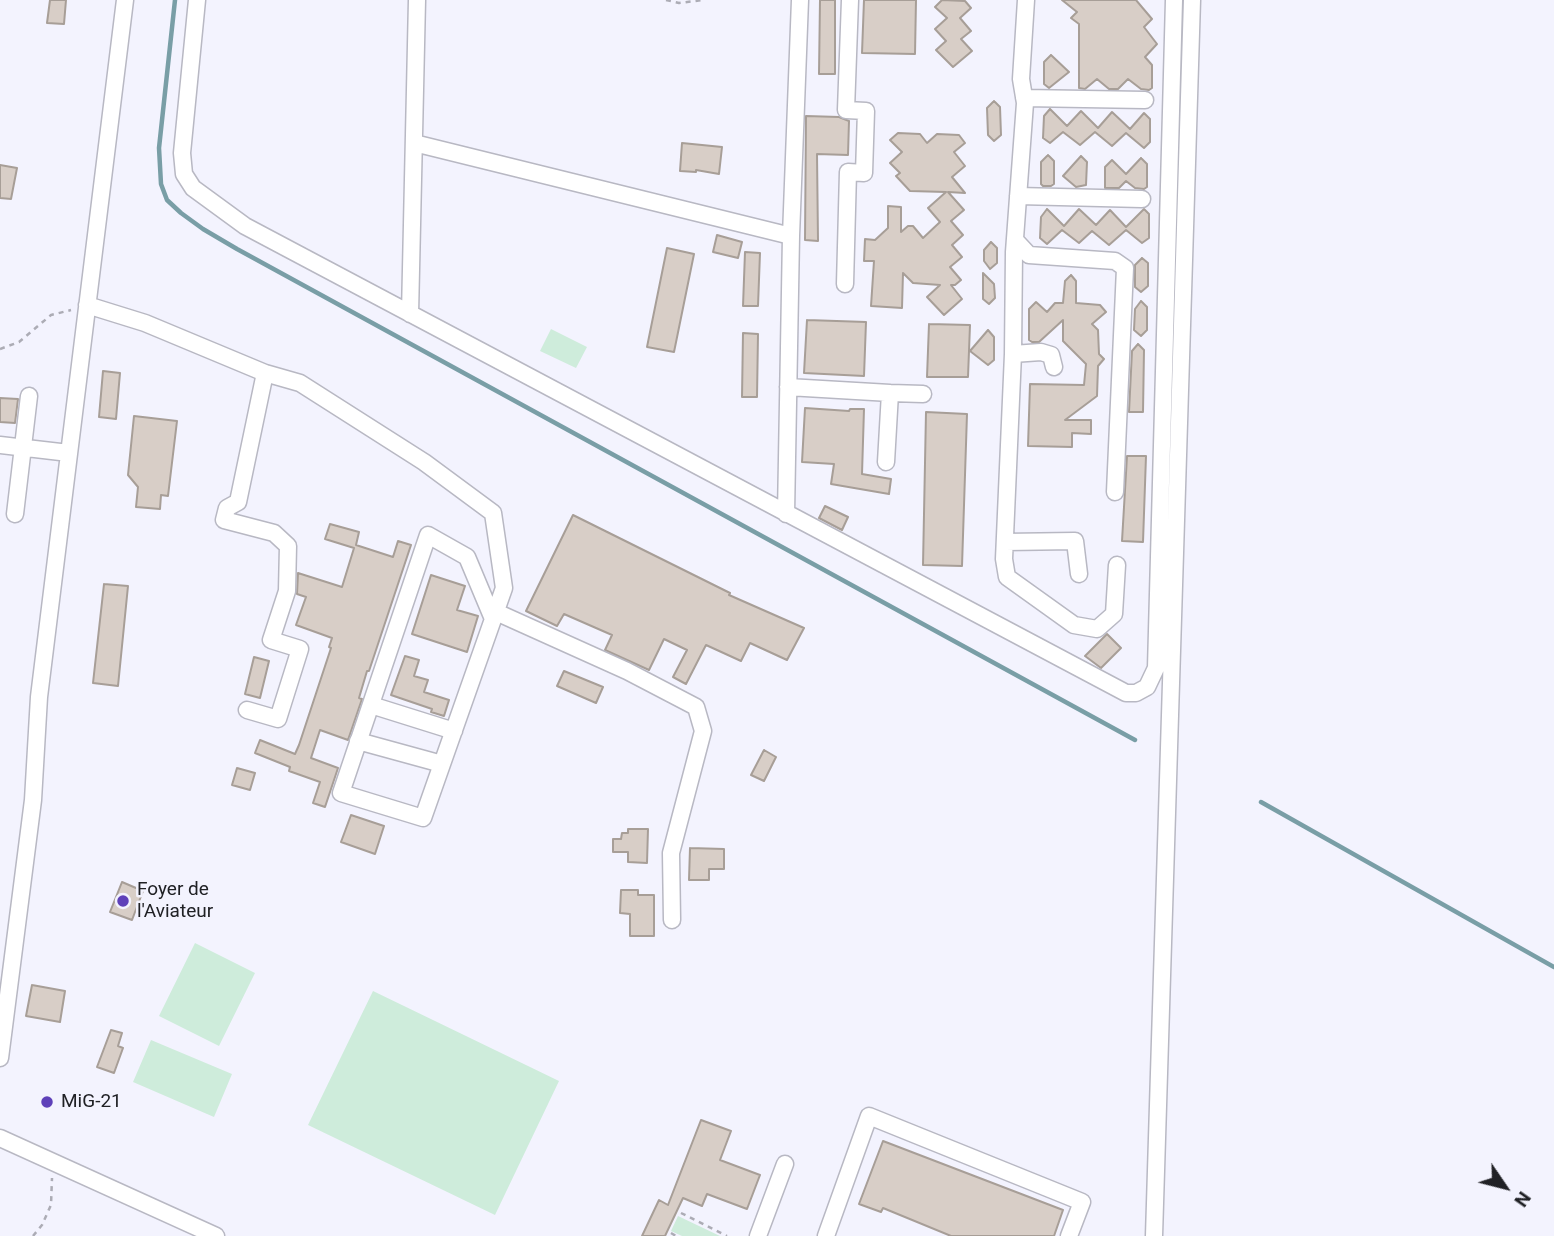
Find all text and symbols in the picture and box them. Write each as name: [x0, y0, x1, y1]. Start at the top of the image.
place label: Foyer de l'Aviateur: [137, 879, 213, 923]
marker: Foyer de l'Aviateur: [115, 893, 131, 909]
place label: MiG-21: [61, 1091, 122, 1113]
marker: MiG-21: [39, 1094, 55, 1110]
north arrow: [1470, 1152, 1540, 1222]
text: N: [1509, 1187, 1536, 1211]

